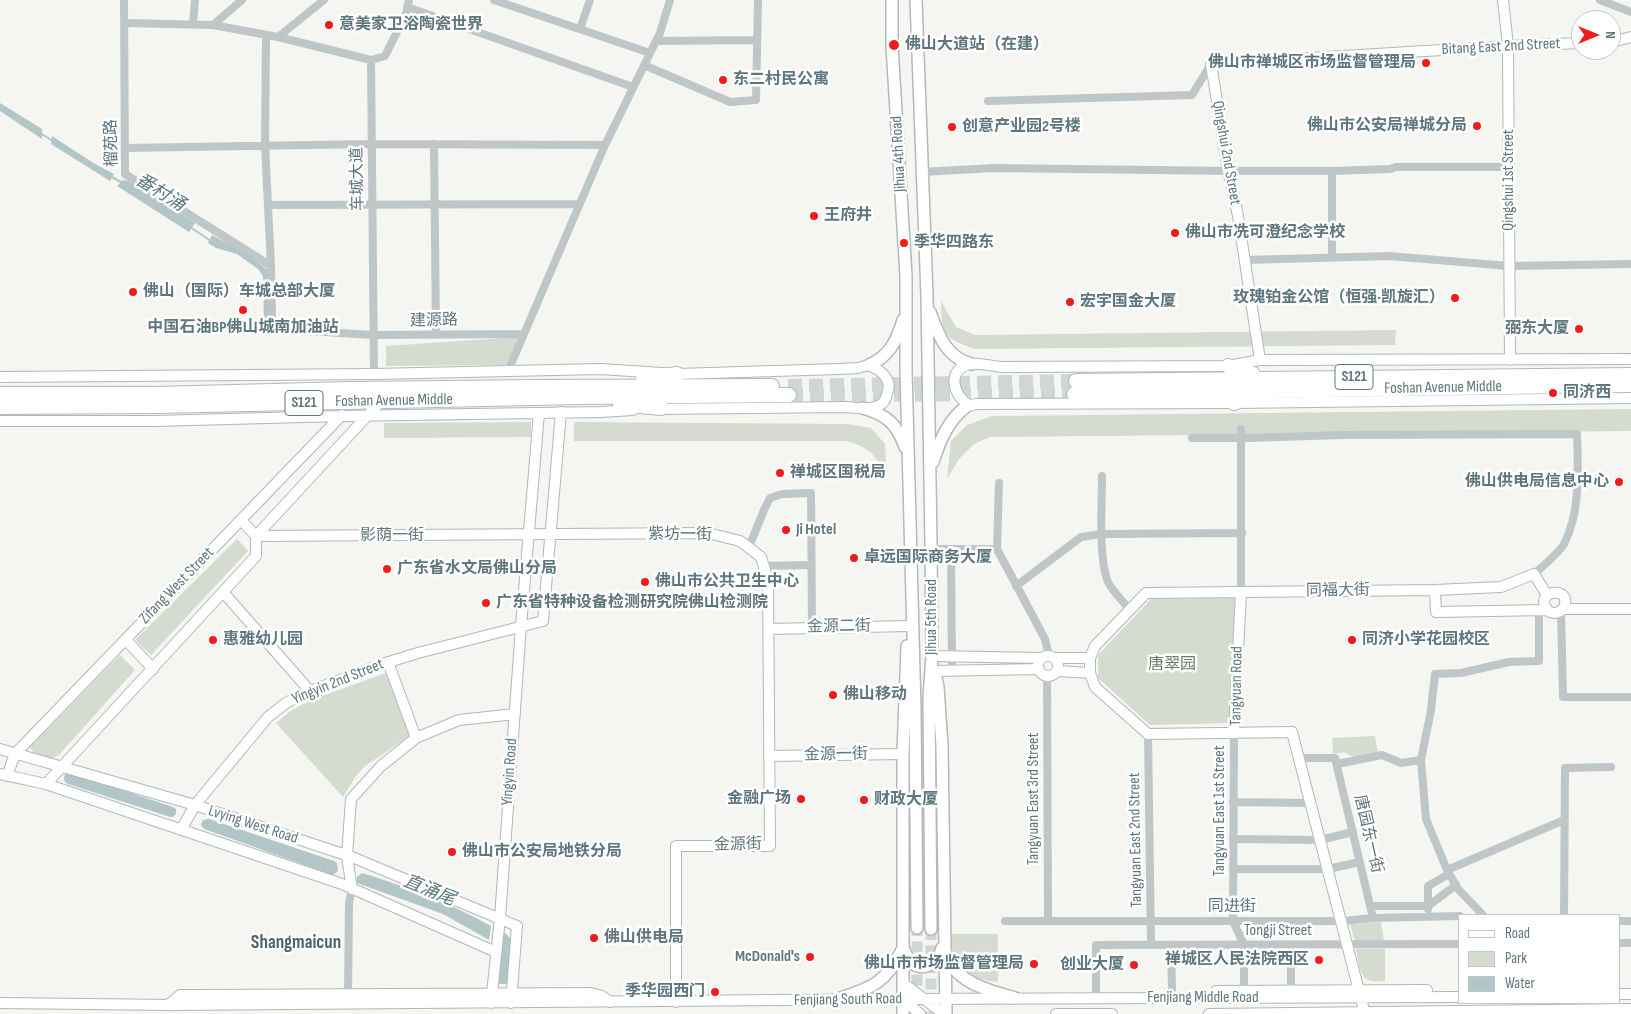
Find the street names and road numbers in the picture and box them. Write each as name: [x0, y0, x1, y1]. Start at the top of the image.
street label: Bitang East 2nd Street: [1441, 34, 1561, 60]
street label: Qingshui 2nd Street: [1207, 99, 1245, 207]
street label: Jihua 4th Road: [887, 115, 911, 193]
street label: 榴苑路: [102, 119, 122, 167]
street label: Qingshui 1st Street: [1499, 129, 1519, 231]
street label: 车城大道: [348, 147, 368, 211]
street label: 建源路: [410, 311, 458, 331]
road number: S121: [1335, 364, 1373, 390]
street label: Foshan Avenue Middle: [1384, 377, 1502, 399]
road number: S121: [285, 390, 323, 416]
street label: Foshan Avenue Middle: [335, 390, 453, 412]
street label: 紫坊一街: [648, 525, 712, 545]
street label: 影荫一街: [360, 526, 424, 546]
street label: Zifang West Street: [136, 544, 218, 628]
street label: Jihua 5th Road: [922, 579, 942, 655]
street label: 同福大街: [1306, 581, 1370, 601]
street label: 金源二街: [807, 617, 871, 637]
street label: Tangyuan Road: [1227, 646, 1247, 726]
street label: Yingyin 2nd Street: [289, 655, 387, 709]
street label: Tangyuan East 3rd Street: [1024, 733, 1044, 865]
street label: Yingyin Road: [498, 738, 522, 806]
street label: 金源一街: [804, 745, 868, 765]
street label: Tangyuan East 1st Street: [1210, 745, 1230, 877]
street label: Tangyuan East 2nd Street: [1125, 772, 1147, 908]
street label: 唐园东一街: [1350, 793, 1386, 875]
street label: Lvying West Road: [206, 801, 300, 849]
street label: 金源街: [714, 835, 762, 855]
street label: 同进街: [1208, 897, 1256, 917]
street label: Tongji Street: [1244, 921, 1312, 941]
street label: Fenjiang Middle Road: [1147, 988, 1259, 1008]
street label: Fenjiang South Road: [794, 989, 902, 1011]

